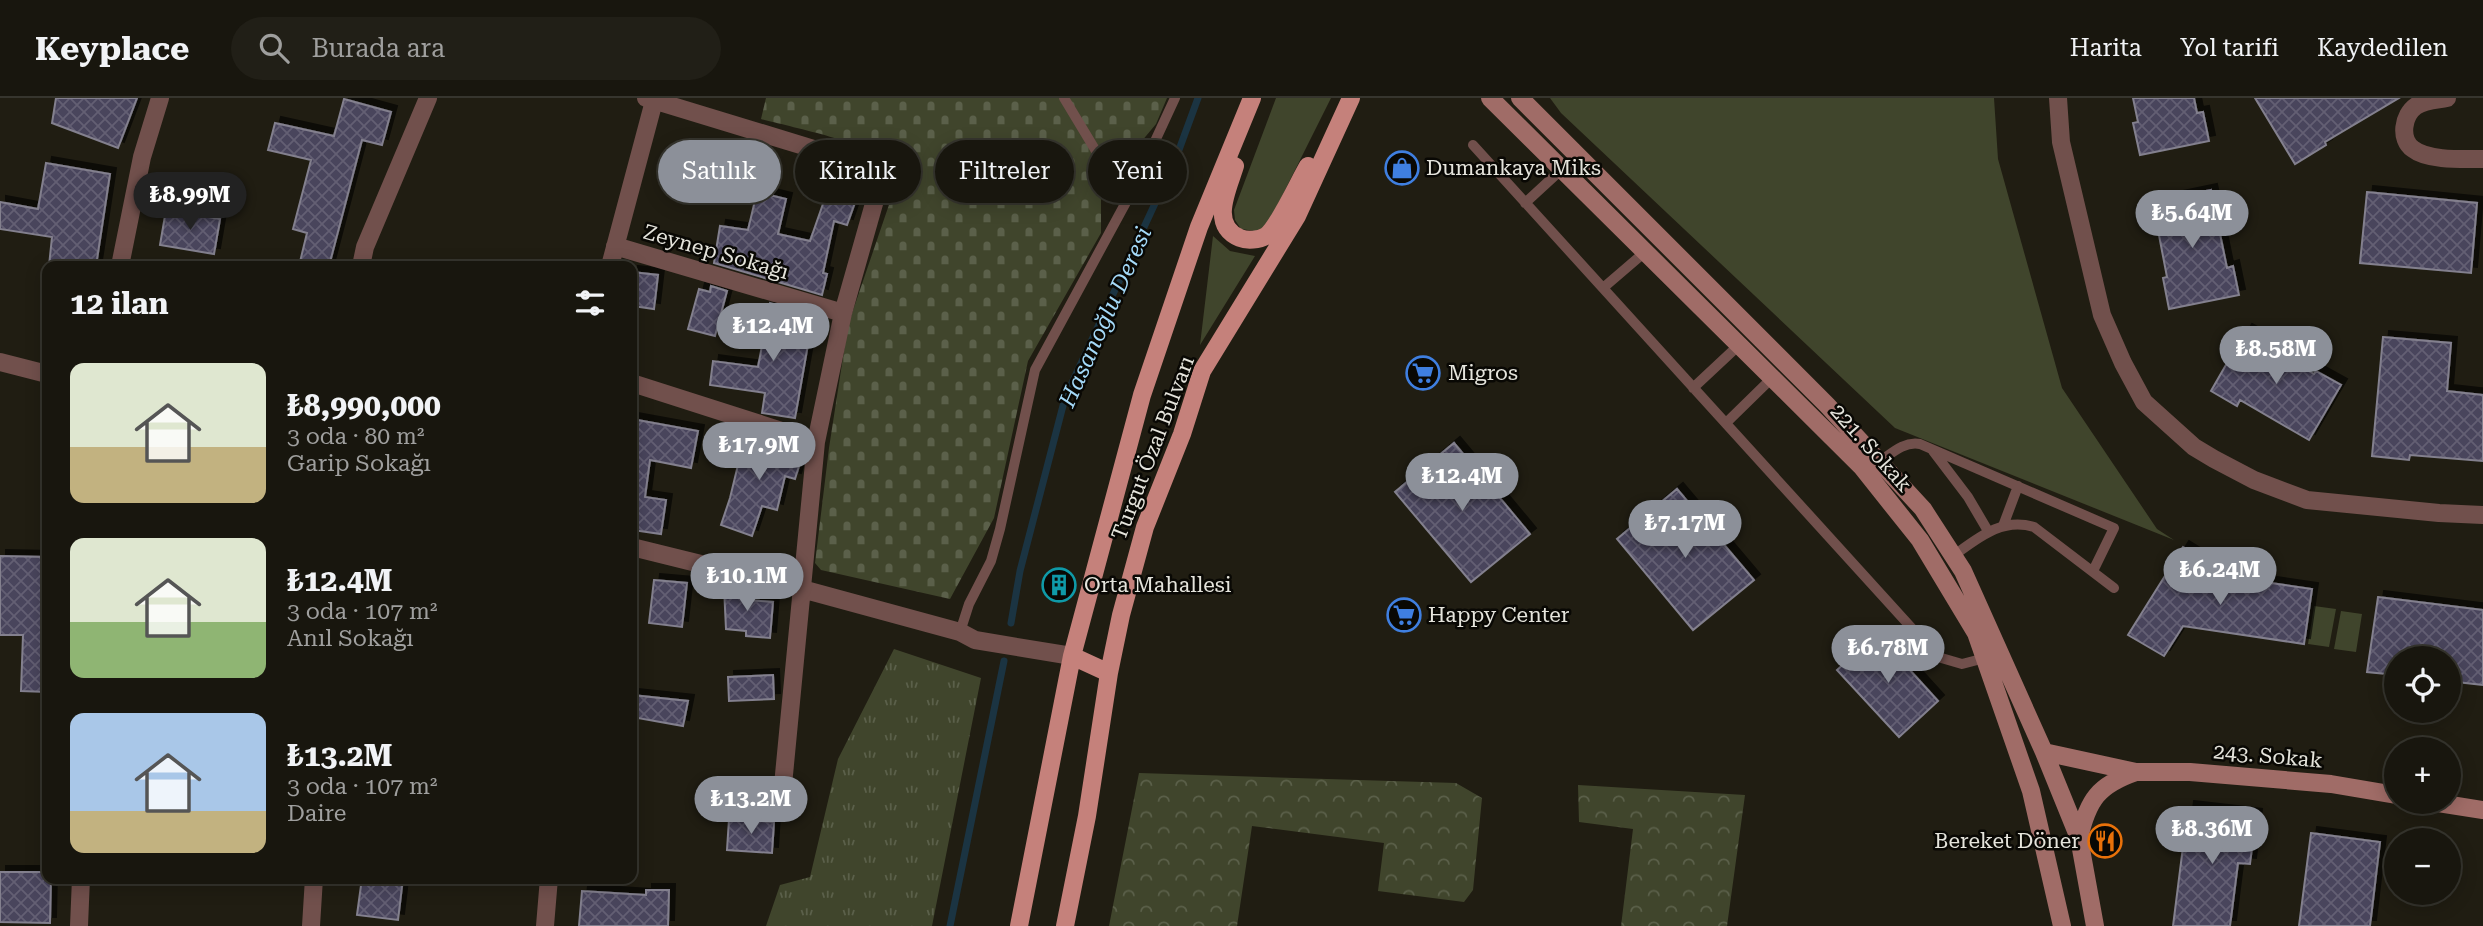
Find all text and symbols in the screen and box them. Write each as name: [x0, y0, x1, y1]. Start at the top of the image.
search box: [231, 17, 721, 80]
text: Keyplace: [35, 29, 189, 68]
icon: search: [255, 29, 293, 67]
text: Burada ara: [311, 33, 445, 63]
text: Harita: [2070, 34, 2142, 62]
text: Yol tarifi: [2180, 34, 2279, 62]
text: Kaydedilen: [2317, 34, 2448, 62]
chip: Satılık: [658, 140, 781, 203]
chip: Kiralık: [795, 140, 921, 203]
chip: Filtreler: [935, 140, 1074, 203]
chip: Yeni: [1088, 140, 1187, 203]
shop icon: Dumankaya Miks: [1383, 149, 1421, 187]
place label: Dumankaya Miks: [1426, 156, 1601, 180]
pin: ₺8.99M: [133, 172, 247, 232]
text: ₺8.99M: [150, 181, 230, 208]
pin: ₺5.64M: [2135, 190, 2249, 250]
text: ₺5.64M: [2152, 199, 2232, 226]
street label: Zeynep Sokağı: [641, 220, 792, 284]
water label: Hasanoğlu Deresi: [1053, 223, 1157, 412]
icon: filters: [571, 284, 609, 322]
text: 12 ilan: [70, 286, 169, 321]
pin: ₺12.4M: [716, 303, 830, 363]
text: ₺12.4M: [733, 312, 813, 339]
pin: ₺8.58M: [2219, 327, 2333, 386]
text: ₺8.58M: [2236, 335, 2316, 362]
street label: Turgut Özal Bulvarı: [1106, 352, 1199, 543]
supermarket icon: Migros: [1404, 354, 1442, 392]
place label: Migros: [1448, 361, 1518, 385]
text: ₺8,990,000: [287, 388, 441, 423]
icon: home: [126, 391, 210, 475]
street label: 221. Sokak: [1825, 399, 1917, 497]
pin: ₺17.9M: [702, 422, 816, 482]
text: 3 oda · 80 m²: [287, 423, 425, 450]
text: ₺17.9M: [719, 431, 799, 458]
text: Garip Sokağı: [287, 450, 431, 477]
pin: ₺12.4M: [1405, 454, 1519, 513]
text: ₺12.4M: [1422, 462, 1502, 489]
pin: ₺7.17M: [1628, 500, 1742, 560]
text: ₺7.17M: [1645, 509, 1725, 536]
pin: ₺6.24M: [2163, 547, 2277, 607]
pin: ₺10.1M: [690, 554, 804, 613]
text: ₺6.24M: [2180, 556, 2260, 583]
text: ₺10.1M: [707, 562, 787, 589]
text: ₺12.4M: [287, 563, 393, 598]
icon: home: [126, 566, 210, 650]
building icon: Orta Mahallesi: [1040, 566, 1078, 604]
place label: Orta Mahallesi: [1084, 573, 1232, 597]
supermarket icon: Happy Center: [1385, 596, 1423, 634]
text: 3 oda · 107 m²: [287, 598, 437, 625]
place label: Happy Center: [1428, 603, 1570, 627]
text: Anıl Sokağı: [287, 625, 414, 652]
pin: ₺6.78M: [1831, 626, 1945, 685]
text: ₺6.78M: [1848, 634, 1928, 661]
map controls: [2384, 646, 2461, 905]
button: locate: [2384, 646, 2461, 723]
button: +: [2384, 737, 2461, 814]
text: ₺13.2M: [287, 738, 393, 773]
street label: 243. Sokak: [2212, 739, 2324, 773]
icon: home: [126, 741, 210, 825]
text: 3 oda · 107 m²: [287, 773, 437, 800]
pin: ₺13.2M: [694, 776, 808, 836]
text: ₺13.2M: [711, 785, 791, 812]
text: Daire: [287, 800, 346, 827]
pin: ₺8.36M: [2155, 806, 2269, 866]
text: ₺8.36M: [2172, 815, 2252, 842]
restaurant icon: Bereket Döner: [2086, 822, 2124, 860]
button: −: [2384, 828, 2461, 905]
place label: Bereket Döner: [1934, 829, 2080, 853]

